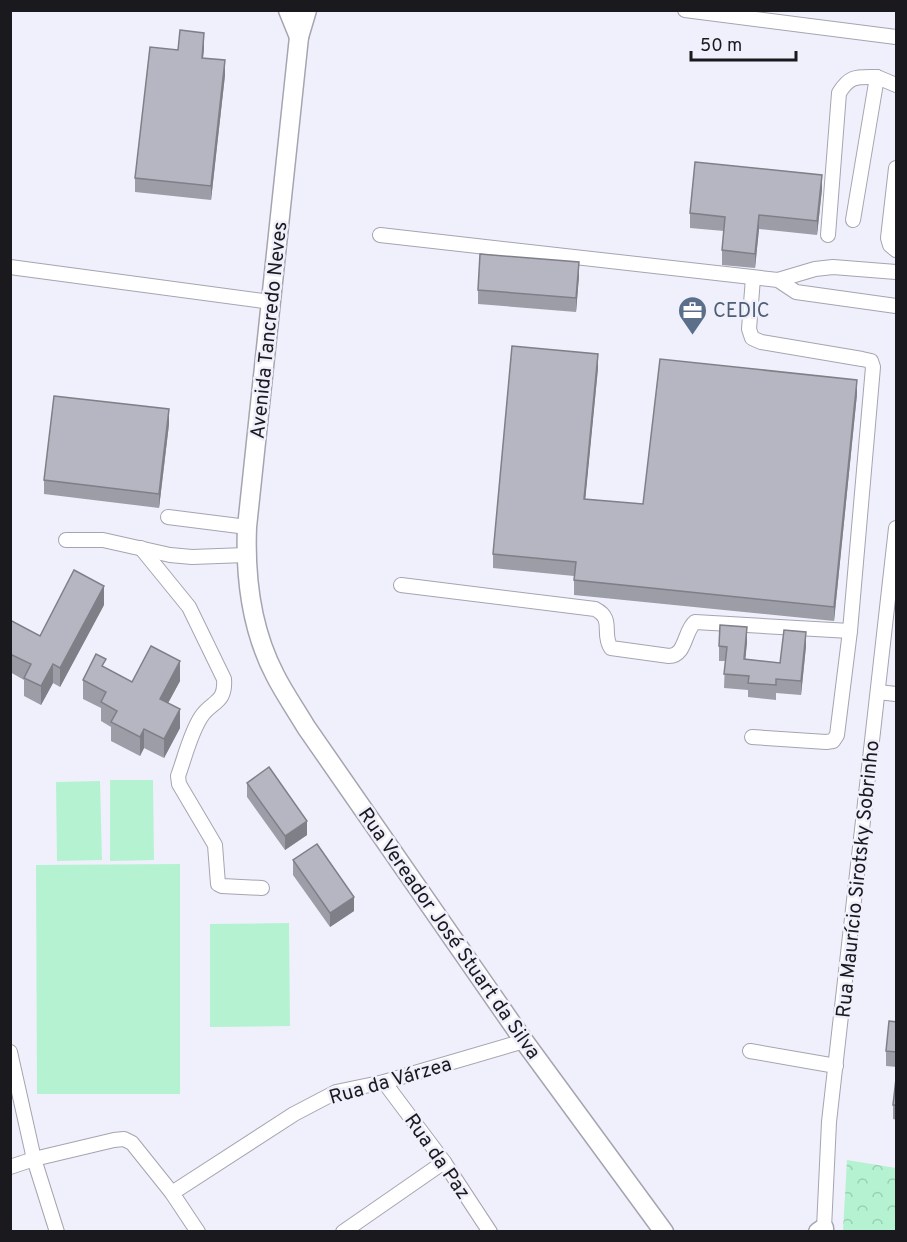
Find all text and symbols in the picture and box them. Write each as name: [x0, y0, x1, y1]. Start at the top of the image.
scale bar: [691, 24, 796, 62]
text: 50 m: [700, 35, 742, 58]
street label: Avenida Tancredo Neves: [246, 220, 294, 440]
office icon: CEDIC: [676, 294, 708, 336]
place label: CEDIC: [713, 299, 770, 325]
street label: Rua Maurício Sirotsky Sobrinho: [831, 739, 887, 1019]
street label: Rua Vereador José Stuart da Silva: [351, 803, 545, 1065]
street label: Rua da Várzea: [326, 1052, 455, 1112]
street label: Rua da Paz: [397, 1109, 475, 1205]

